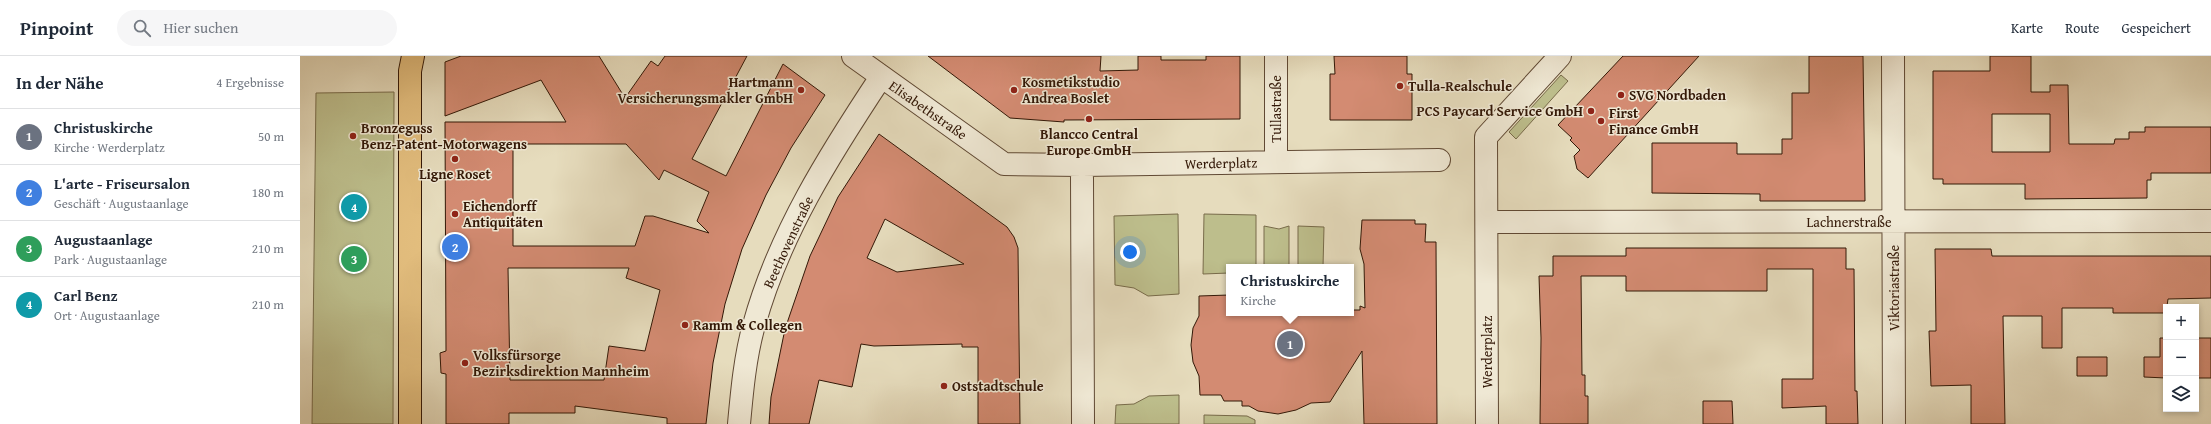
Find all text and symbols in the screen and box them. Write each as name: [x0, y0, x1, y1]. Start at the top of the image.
search box: [117, 10, 397, 46]
text: Pinpoint: [20, 14, 93, 42]
icon: search: [131, 17, 153, 39]
text: Hier suchen: [163, 17, 238, 38]
text: Karte: [2011, 18, 2043, 38]
text: Route: [2065, 18, 2099, 38]
text: Gespeichert: [2121, 18, 2191, 38]
text: In der Nähe: [16, 70, 104, 95]
place label: Hartmann Versicherungsmakler GmbH: [618, 72, 794, 108]
place label: Kosmetikstudio Andrea Boslet: [1022, 72, 1121, 108]
text: 4 Ergebnisse: [216, 73, 284, 92]
street label: Tullastraße: [1266, 75, 1286, 143]
street label: Elisabethstraße: [885, 76, 971, 145]
place label: Tulla-Realschule: [1408, 76, 1512, 96]
marker: Tulla-Realschule: [1395, 81, 1405, 91]
marker: Hartmann Versicherungsmakler GmbH: [796, 85, 806, 95]
marker: Kosmetikstudio Andrea Boslet: [1009, 85, 1019, 95]
place label: SVG Nordbaden: [1629, 85, 1727, 105]
marker: SVG Nordbaden: [1616, 90, 1626, 100]
place label: PCS Paycard Service GmbH: [1417, 101, 1583, 121]
place label: First Finance GmbH: [1609, 103, 1699, 139]
marker: PCS Paycard Service GmbH: [1586, 106, 1596, 116]
marker: Blancco Central Europe GmbH: [1084, 114, 1094, 124]
marker: First Finance GmbH: [1596, 116, 1606, 126]
text: Christuskirche: [54, 117, 153, 138]
place label: Bronzeguss Benz-Patent-Motorwagens: [361, 118, 527, 154]
place label: Blancco Central Europe GmbH: [1040, 124, 1139, 160]
text: 1: [26, 127, 32, 146]
text: 50 m: [258, 127, 284, 146]
marker: Bronzeguss Benz-Patent-Motorwagens: [348, 131, 358, 141]
text: Kirche · Werderplatz: [54, 138, 165, 157]
street label: Werderplatz: [1185, 152, 1257, 174]
marker: Ligne Roset: [450, 154, 460, 164]
place label: Ligne Roset: [419, 164, 491, 184]
text: L'arte - Friseursalon: [54, 173, 190, 194]
text: 2: [26, 183, 32, 202]
text: 180 m: [252, 183, 284, 202]
pin: 4: [341, 192, 367, 222]
street label: Beethovenstraße: [758, 192, 818, 291]
text: Geschäft · Augustaanlage: [54, 194, 189, 213]
place label: Eichendorff Antiquitäten: [463, 196, 544, 232]
marker: Eichendorff Antiquitäten: [450, 209, 460, 219]
street label: Lachnerstraße: [1806, 212, 1892, 232]
text: Augustaanlage: [54, 229, 153, 250]
pin: 2: [442, 232, 468, 262]
text: 3: [26, 239, 32, 258]
text: 210 m: [252, 239, 284, 258]
your location: [1120, 242, 1140, 262]
pin: 3: [341, 244, 367, 274]
street label: Viktoriastraße: [1884, 245, 1904, 331]
text: Park · Augustaanlage: [54, 250, 167, 269]
popup: [1226, 264, 1354, 316]
text: Christuskirche: [1241, 270, 1339, 291]
text: Carl Benz: [54, 285, 118, 306]
text: Kirche: [1241, 291, 1276, 310]
text: 4: [26, 295, 32, 314]
text: 210 m: [252, 295, 284, 314]
map controls: [2163, 304, 2199, 412]
button: +: [2163, 304, 2199, 340]
text: Ort · Augustaanlage: [54, 306, 160, 325]
place label: Ramm & Collegen: [693, 315, 803, 335]
street label: Werderplatz: [1477, 316, 1497, 388]
marker: Ramm & Collegen: [680, 320, 690, 330]
pin: 1: [1277, 329, 1303, 359]
button: −: [2163, 340, 2199, 376]
place label: Volksfürsorge Bezirksdirektion Mannheim: [473, 345, 649, 381]
marker: Volksfürsorge Bezirksdirektion Mannheim: [460, 358, 470, 368]
place label: Oststadtschule: [952, 376, 1044, 396]
button: layers: [2163, 376, 2199, 412]
marker: Oststadtschule: [939, 381, 949, 391]

